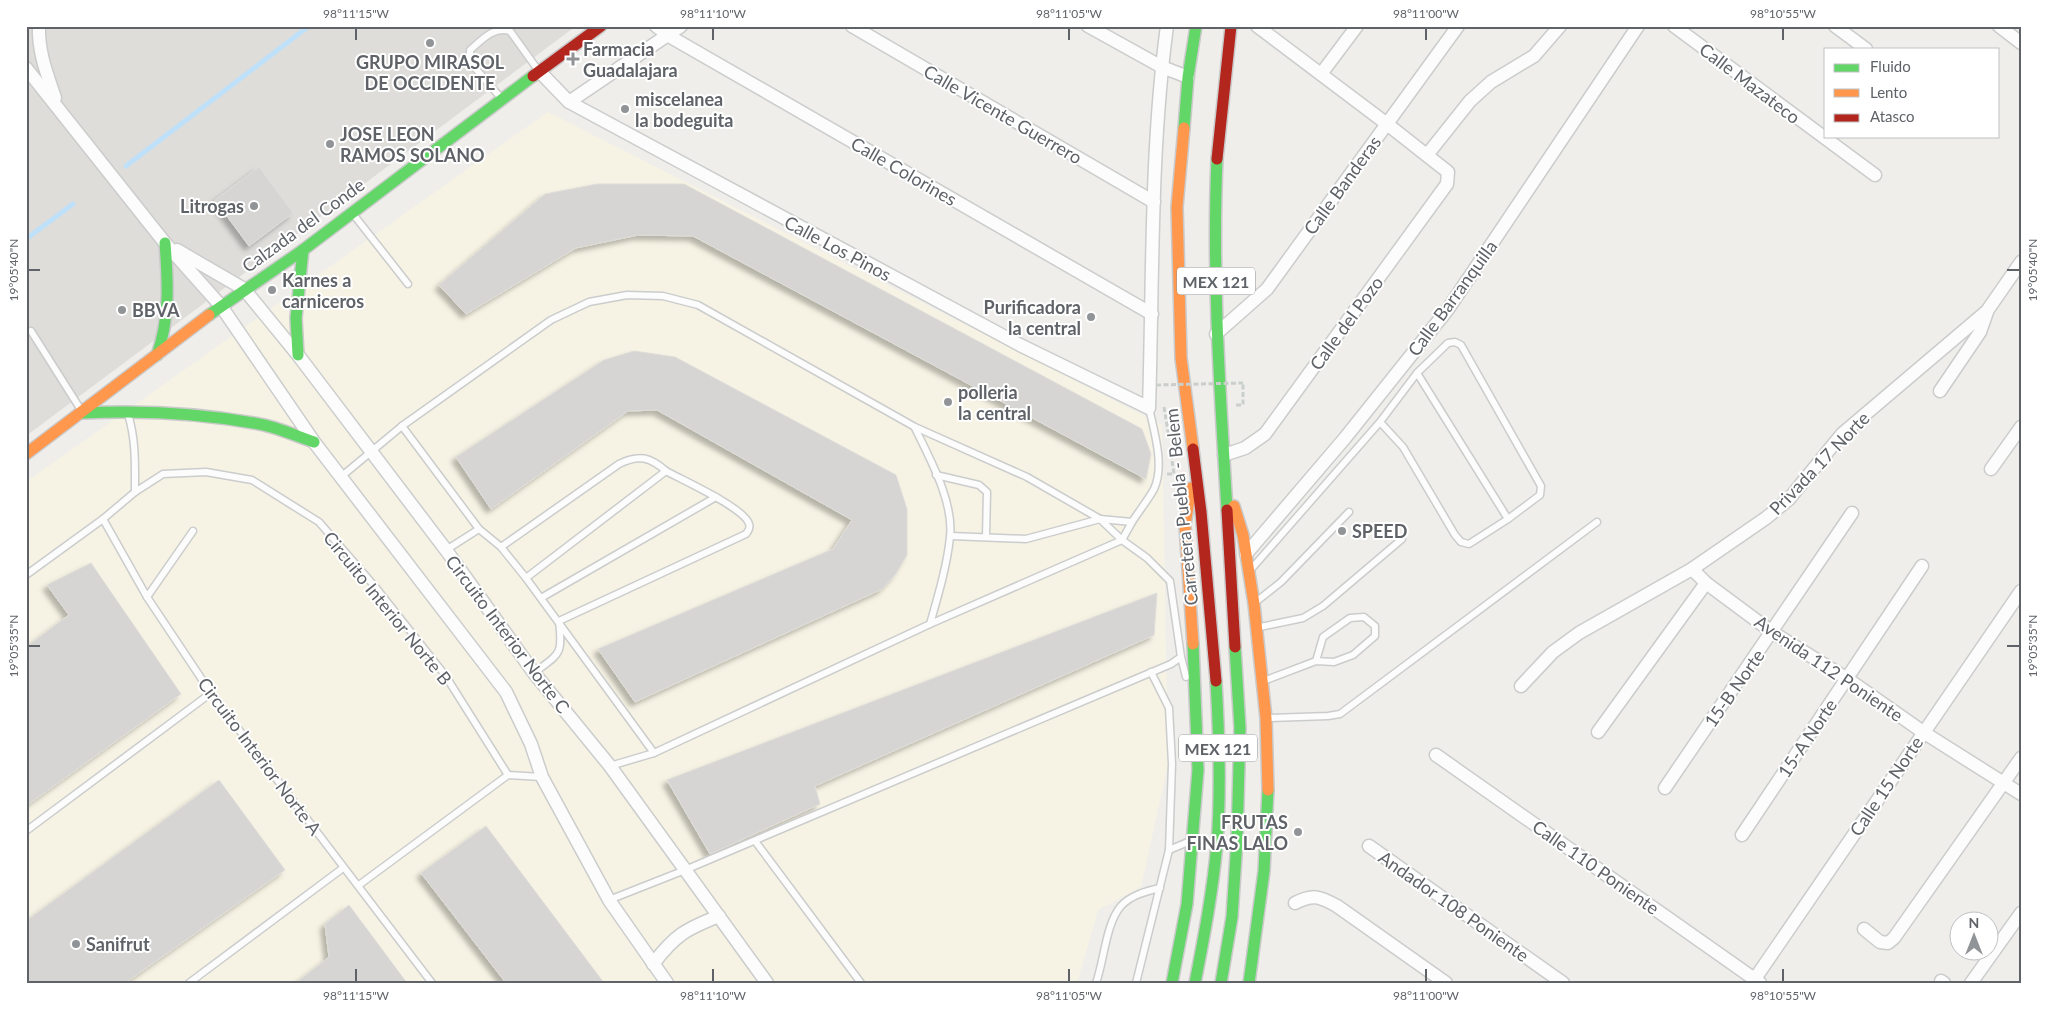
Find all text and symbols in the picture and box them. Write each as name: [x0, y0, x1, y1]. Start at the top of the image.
text: 98°11'15"W: [323, 6, 390, 21]
text: 98°11'10"W: [680, 6, 747, 21]
text: 98°11'05"W: [1036, 6, 1103, 21]
text: 98°11'00"W: [1393, 6, 1460, 21]
text: 98°10'55"W: [1750, 6, 1817, 21]
marker: GRUPO MIRASOL DE OCCIDENTE: [424, 37, 436, 49]
place label: Farmacia Guadalajara: [583, 38, 678, 81]
street label: Calle Mazateco: [1695, 38, 1805, 128]
legend: [1824, 48, 2000, 138]
place label: GRUPO MIRASOL DE OCCIDENTE: [356, 51, 505, 94]
marker: Farmacia Guadalajara: [567, 53, 579, 65]
text: Fluido: [1870, 57, 1911, 75]
street label: Calle Vicente Guerrero: [920, 60, 1086, 168]
text: Lento: [1870, 83, 1907, 101]
place label: miscelanea la bodeguita: [635, 88, 733, 131]
marker: miscelanea la bodeguita: [619, 103, 631, 115]
text: Atasco: [1870, 107, 1915, 125]
place label: JOSE LEON RAMOS SOLANO: [340, 123, 485, 166]
street label: Calle Banderas: [1299, 131, 1385, 239]
street label: Calle Colorines: [847, 132, 961, 210]
marker: JOSE LEON RAMOS SOLANO: [324, 138, 336, 150]
street label: Calzada del Conde: [237, 173, 369, 277]
place label: Litrogas: [180, 195, 244, 217]
marker: Litrogas: [248, 200, 260, 212]
street label: Calle Los Pinos: [781, 211, 895, 285]
street label: Calle Barranquilla: [1403, 236, 1501, 360]
text: 19°05'40"N: [6, 239, 21, 301]
text: 19°05'40"N: [2025, 239, 2040, 301]
road number: MEX 121: [1177, 268, 1255, 294]
place label: Karnes a carniceros: [282, 269, 364, 312]
street label: Calle del Pozo: [1305, 272, 1387, 374]
marker: Karnes a carniceros: [266, 284, 278, 296]
place label: Purificadora la central: [984, 296, 1081, 339]
place label: BBVA: [132, 299, 180, 321]
marker: BBVA: [116, 304, 128, 316]
marker: Purificadora la central: [1085, 311, 1097, 323]
place label: polleria la central: [958, 381, 1031, 424]
marker: polleria la central: [942, 396, 954, 408]
street label: Carretera Puebla - Belem: [1160, 407, 1202, 607]
street label: Privada 17 Norte: [1764, 407, 1874, 519]
place label: SPEED: [1352, 520, 1407, 542]
marker: SPEED: [1336, 525, 1348, 537]
street label: Circuito Interior Norte B: [319, 527, 457, 689]
street label: Circuito Interior Norte C: [441, 551, 575, 717]
street label: Avenida 112 Poniente: [1751, 610, 1907, 726]
text: 19°05'35"N: [6, 615, 21, 677]
text: 19°05'35"N: [2025, 615, 2040, 677]
street label: 15-B Norte: [1699, 645, 1769, 731]
street label: Circuito Interior Norte A: [194, 673, 327, 840]
street label: 15-A Norte: [1773, 695, 1841, 781]
street label: Calle 15 Norte: [1845, 732, 1927, 840]
road number: MEX 121: [1179, 734, 1257, 761]
place label: FRUTAS FINAS LALO: [1187, 811, 1288, 854]
street label: Calle 110 Poniente: [1528, 815, 1664, 919]
marker: FRUTAS FINAS LALO: [1292, 826, 1304, 838]
street label: Andador 108 Poniente: [1375, 846, 1533, 966]
north arrow: [1950, 912, 2000, 962]
text: N: [1969, 914, 1979, 931]
place label: Sanifrut: [86, 933, 150, 955]
marker: Sanifrut: [70, 938, 82, 950]
text: 98°11'15"W: [323, 988, 390, 1003]
text: 98°11'10"W: [680, 988, 747, 1003]
text: 98°11'05"W: [1036, 988, 1103, 1003]
text: 98°11'00"W: [1393, 988, 1460, 1003]
text: 98°10'55"W: [1750, 988, 1817, 1003]

